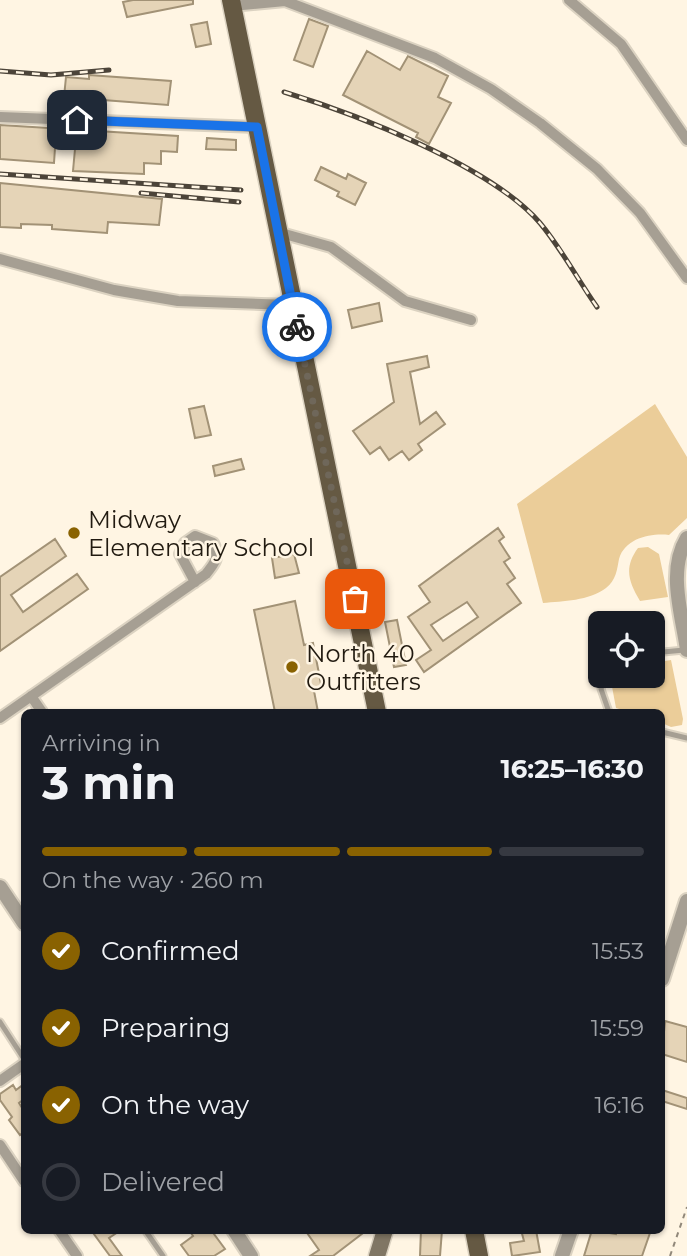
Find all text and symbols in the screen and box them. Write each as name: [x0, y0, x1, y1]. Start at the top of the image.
pin: [47, 90, 107, 150]
icon: home: [58, 101, 96, 139]
courier: [262, 292, 332, 362]
icon: bike: [278, 308, 316, 346]
place label: Midway Elementary School: [88, 505, 314, 562]
marker: Midway Elementary School: [66, 525, 82, 541]
pin: [325, 569, 385, 629]
icon: bag: [336, 580, 374, 618]
map controls: [588, 611, 665, 688]
button: locate: [588, 611, 665, 688]
place label: North 40 Outfitters: [306, 639, 421, 696]
marker: North 40 Outfitters: [284, 659, 300, 675]
text: Arriving in: [42, 729, 161, 757]
text: 16:25–16:30: [501, 753, 644, 785]
text: 3 min: [42, 754, 176, 811]
text: On the way · 260 m: [42, 866, 264, 894]
icon: check: [42, 932, 80, 970]
text: Confirmed: [101, 935, 240, 967]
text: 15:53: [592, 937, 644, 965]
icon: check: [42, 1009, 80, 1047]
text: Preparing: [101, 1012, 230, 1044]
text: 15:59: [591, 1014, 644, 1042]
icon: check: [42, 1086, 80, 1124]
text: On the way: [101, 1089, 249, 1121]
text: 16:16: [595, 1091, 644, 1119]
text: Delivered: [101, 1166, 225, 1198]

